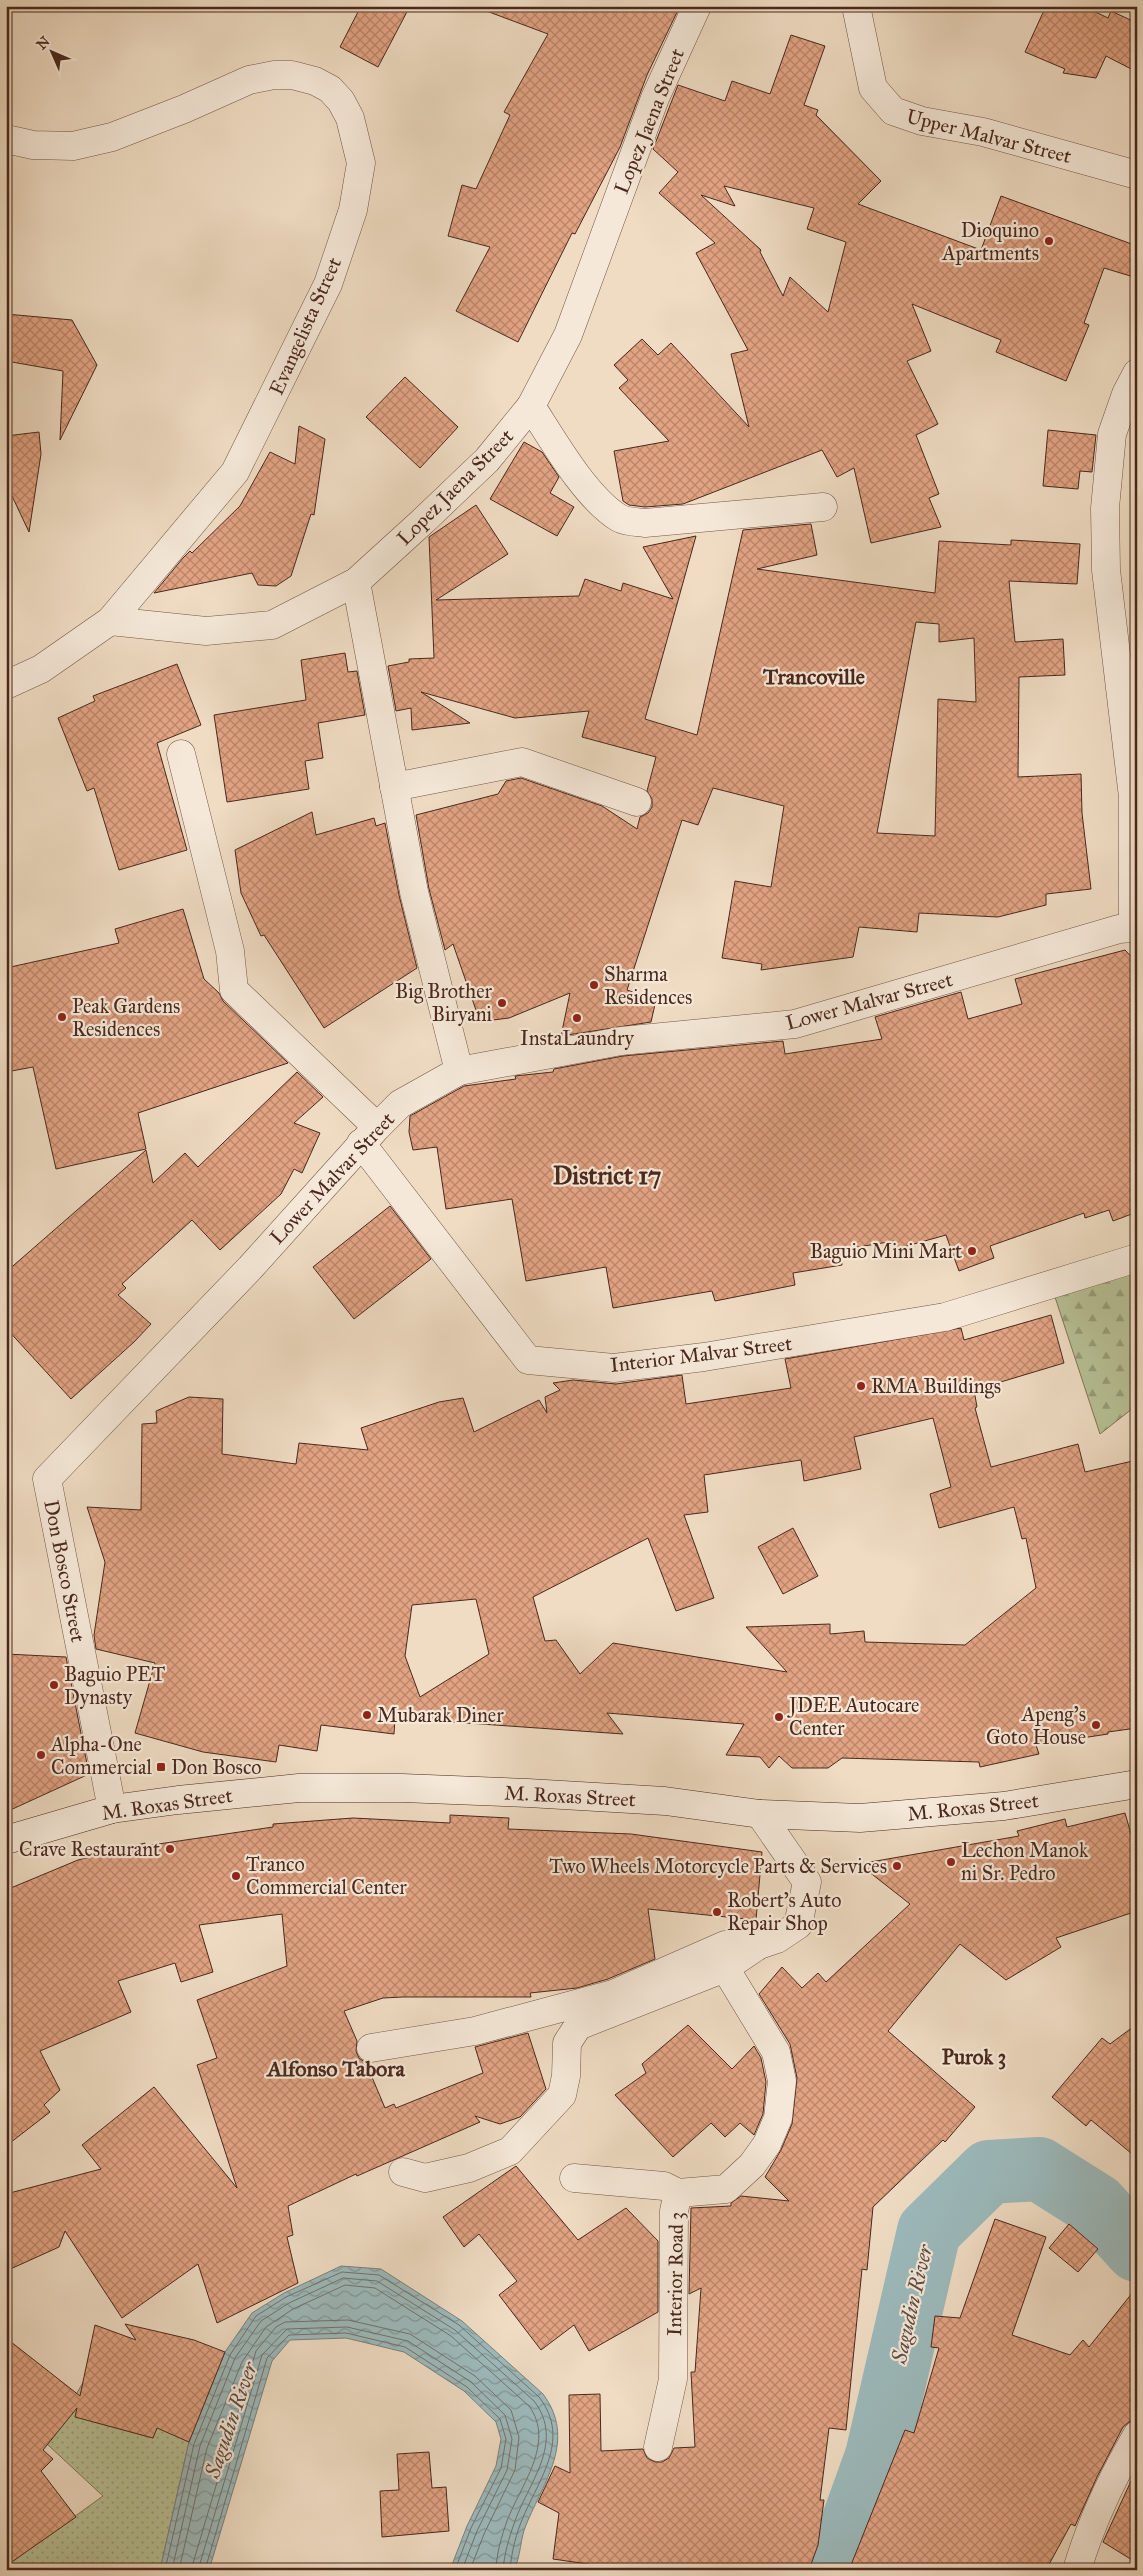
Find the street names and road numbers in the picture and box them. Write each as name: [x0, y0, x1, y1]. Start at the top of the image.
street label: Lopez Jaena Street: [609, 45, 690, 198]
street label: Upper Malvar Street: [904, 104, 1074, 168]
street label: Evangelista Street: [264, 253, 347, 399]
street label: Lopez Jaena Street: [392, 424, 519, 551]
street label: Lower Malvar Street: [783, 967, 955, 1035]
street label: Lower Malvar Street: [265, 1107, 399, 1249]
street label: Interior Malvar Street: [609, 1331, 793, 1377]
street label: Don Bosco Street: [39, 1498, 91, 1644]
street label: M. Roxas Street: [504, 1781, 636, 1811]
street label: M. Roxas Street: [100, 1783, 234, 1825]
street label: M. Roxas Street: [906, 1788, 1040, 1826]
street label: Interior Road 3: [662, 2212, 688, 2336]

